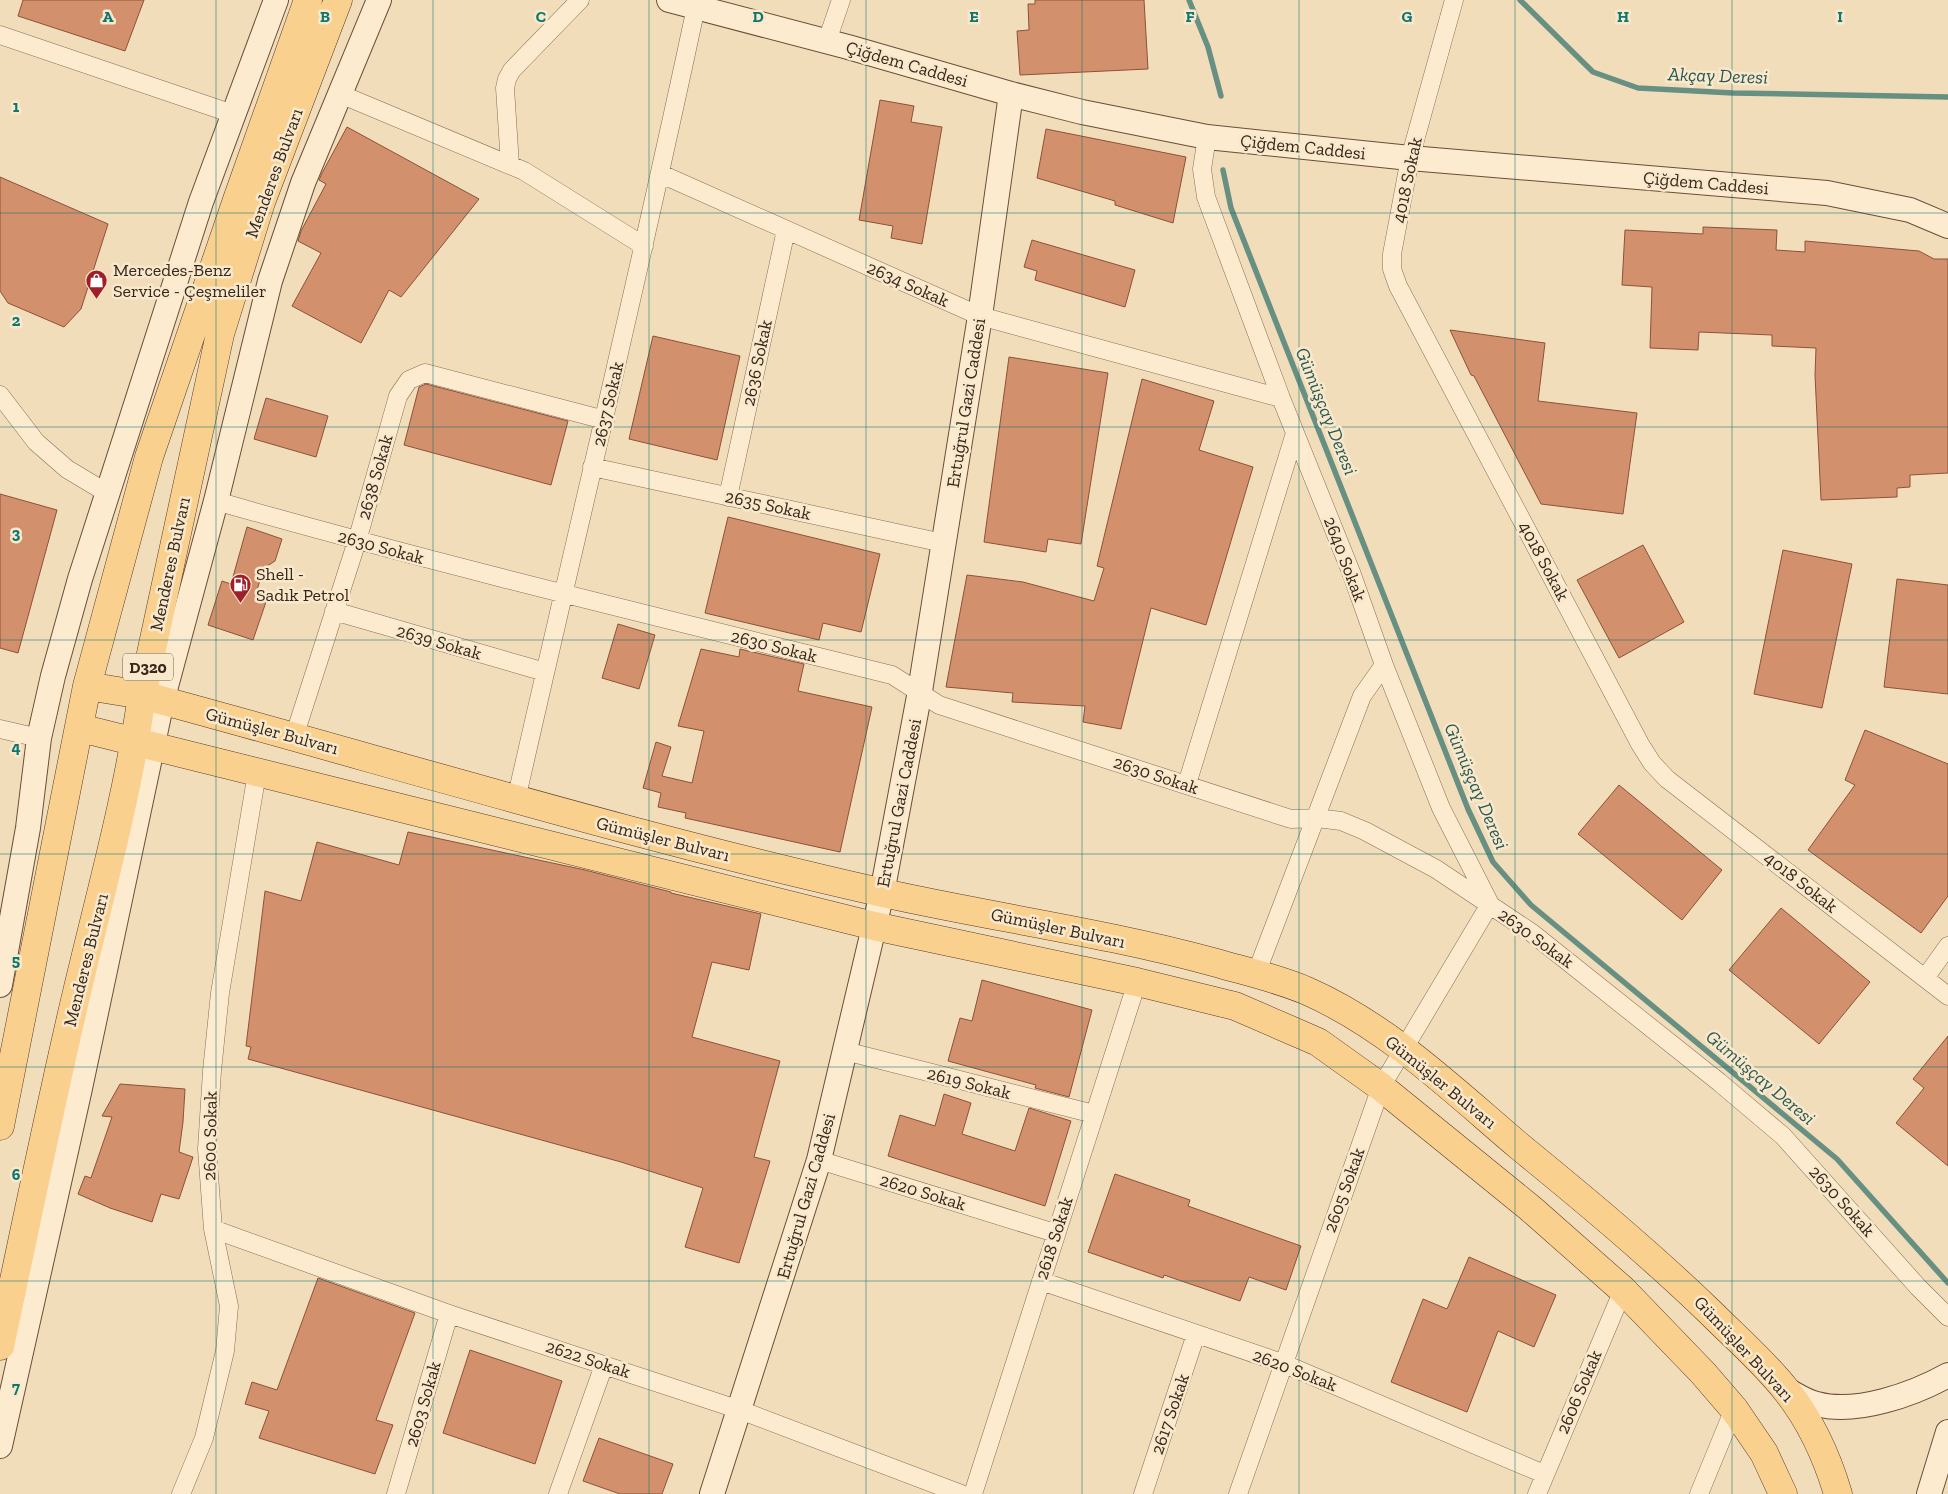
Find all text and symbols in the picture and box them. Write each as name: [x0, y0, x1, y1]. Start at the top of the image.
text: A: [103, 7, 114, 26]
text: B: [320, 7, 330, 26]
text: C: [536, 7, 546, 26]
text: D: [752, 7, 764, 26]
text: E: [969, 7, 979, 26]
text: F: [1185, 7, 1195, 26]
text: G: [1402, 7, 1413, 26]
text: H: [1617, 7, 1629, 26]
text: I: [1837, 7, 1843, 26]
street label: Çiğdem Caddesi: [843, 36, 971, 92]
water label: Akçay Deresi: [1667, 62, 1769, 89]
text: 1: [13, 97, 20, 116]
street label: Menderes Bulvarı: [240, 105, 308, 241]
street label: Çiğdem Caddesi: [1239, 129, 1367, 165]
street label: 4018 Sokak: [1387, 135, 1427, 225]
street label: Çiğdem Caddesi: [1642, 167, 1770, 199]
street label: 2634 Sokak: [863, 256, 953, 312]
place label: Mercedes-Benz Service - Çeşmeliler: [113, 259, 267, 302]
shop icon: Mercedes-Benz Service - Çeşmeliler: [85, 268, 109, 299]
text: 2: [12, 311, 21, 330]
street label: 2636 Sokak: [737, 317, 777, 408]
street label: Ertuğrul Gazi Caddesi: [942, 317, 990, 489]
water label: Gümüşçay Deresi: [1291, 344, 1363, 478]
street label: 2637 Sokak: [588, 359, 629, 449]
street label: 2638 Sokak: [352, 431, 398, 522]
street label: 2635 Sokak: [723, 485, 814, 525]
street label: Menderes Bulvarı: [145, 495, 195, 633]
street label: 2640 Sokak: [1319, 513, 1371, 605]
street label: 4018 Sokak: [1514, 517, 1574, 605]
text: 3: [12, 524, 21, 543]
street label: 2630 Sokak: [335, 525, 427, 569]
place label: Shell - Sadık Petrol: [256, 563, 350, 606]
fuel station icon: Shell - Sadık Petrol: [228, 572, 252, 603]
street label: 2639 Sokak: [394, 619, 485, 665]
street label: 2630 Sokak: [728, 625, 820, 668]
road number: D320: [123, 654, 173, 680]
street label: Gümüşler Bulvarı: [203, 703, 341, 759]
street label: Ertuğrul Gazi Caddesi: [872, 717, 926, 889]
water label: Gümüşçay Deresi: [1439, 719, 1514, 853]
text: 4: [11, 738, 21, 757]
street label: 2630 Sokak: [1111, 751, 1202, 799]
street label: Gümüşler Bulvarı: [594, 812, 732, 866]
street label: 4018 Sokak: [1760, 847, 1843, 918]
street label: Menderes Bulvarı: [59, 891, 113, 1029]
street label: Gümüşler Bulvarı: [989, 903, 1127, 953]
street label: 2630 Sokak: [1494, 903, 1579, 973]
text: 5: [12, 951, 20, 970]
water label: Gümüşçay Deresi: [1701, 1025, 1820, 1130]
street label: Gümüşler Bulvarı: [1381, 1030, 1501, 1134]
street label: 2619 Sokak: [925, 1062, 1014, 1104]
street label: 2600 Sokak: [198, 1090, 222, 1181]
street label: Ertuğrul Gazi Caddesi: [772, 1111, 840, 1281]
street label: 2605 Sokak: [1318, 1144, 1370, 1235]
street label: 2630 Sokak: [1804, 1161, 1880, 1242]
text: 6: [12, 1165, 21, 1184]
street label: 2620 Sokak: [877, 1168, 969, 1216]
street label: 2618 Sokak: [1030, 1193, 1078, 1282]
street label: Gümüşler Bulvarı: [1689, 1292, 1799, 1406]
street label: 2622 Sokak: [543, 1335, 634, 1383]
street label: 2620 Sokak: [1250, 1344, 1341, 1396]
street label: 2606 Sokak: [1551, 1346, 1607, 1437]
street label: 2603 Sokak: [400, 1358, 446, 1449]
street label: 2617 Sokak: [1146, 1370, 1194, 1457]
text: 7: [12, 1378, 20, 1397]

